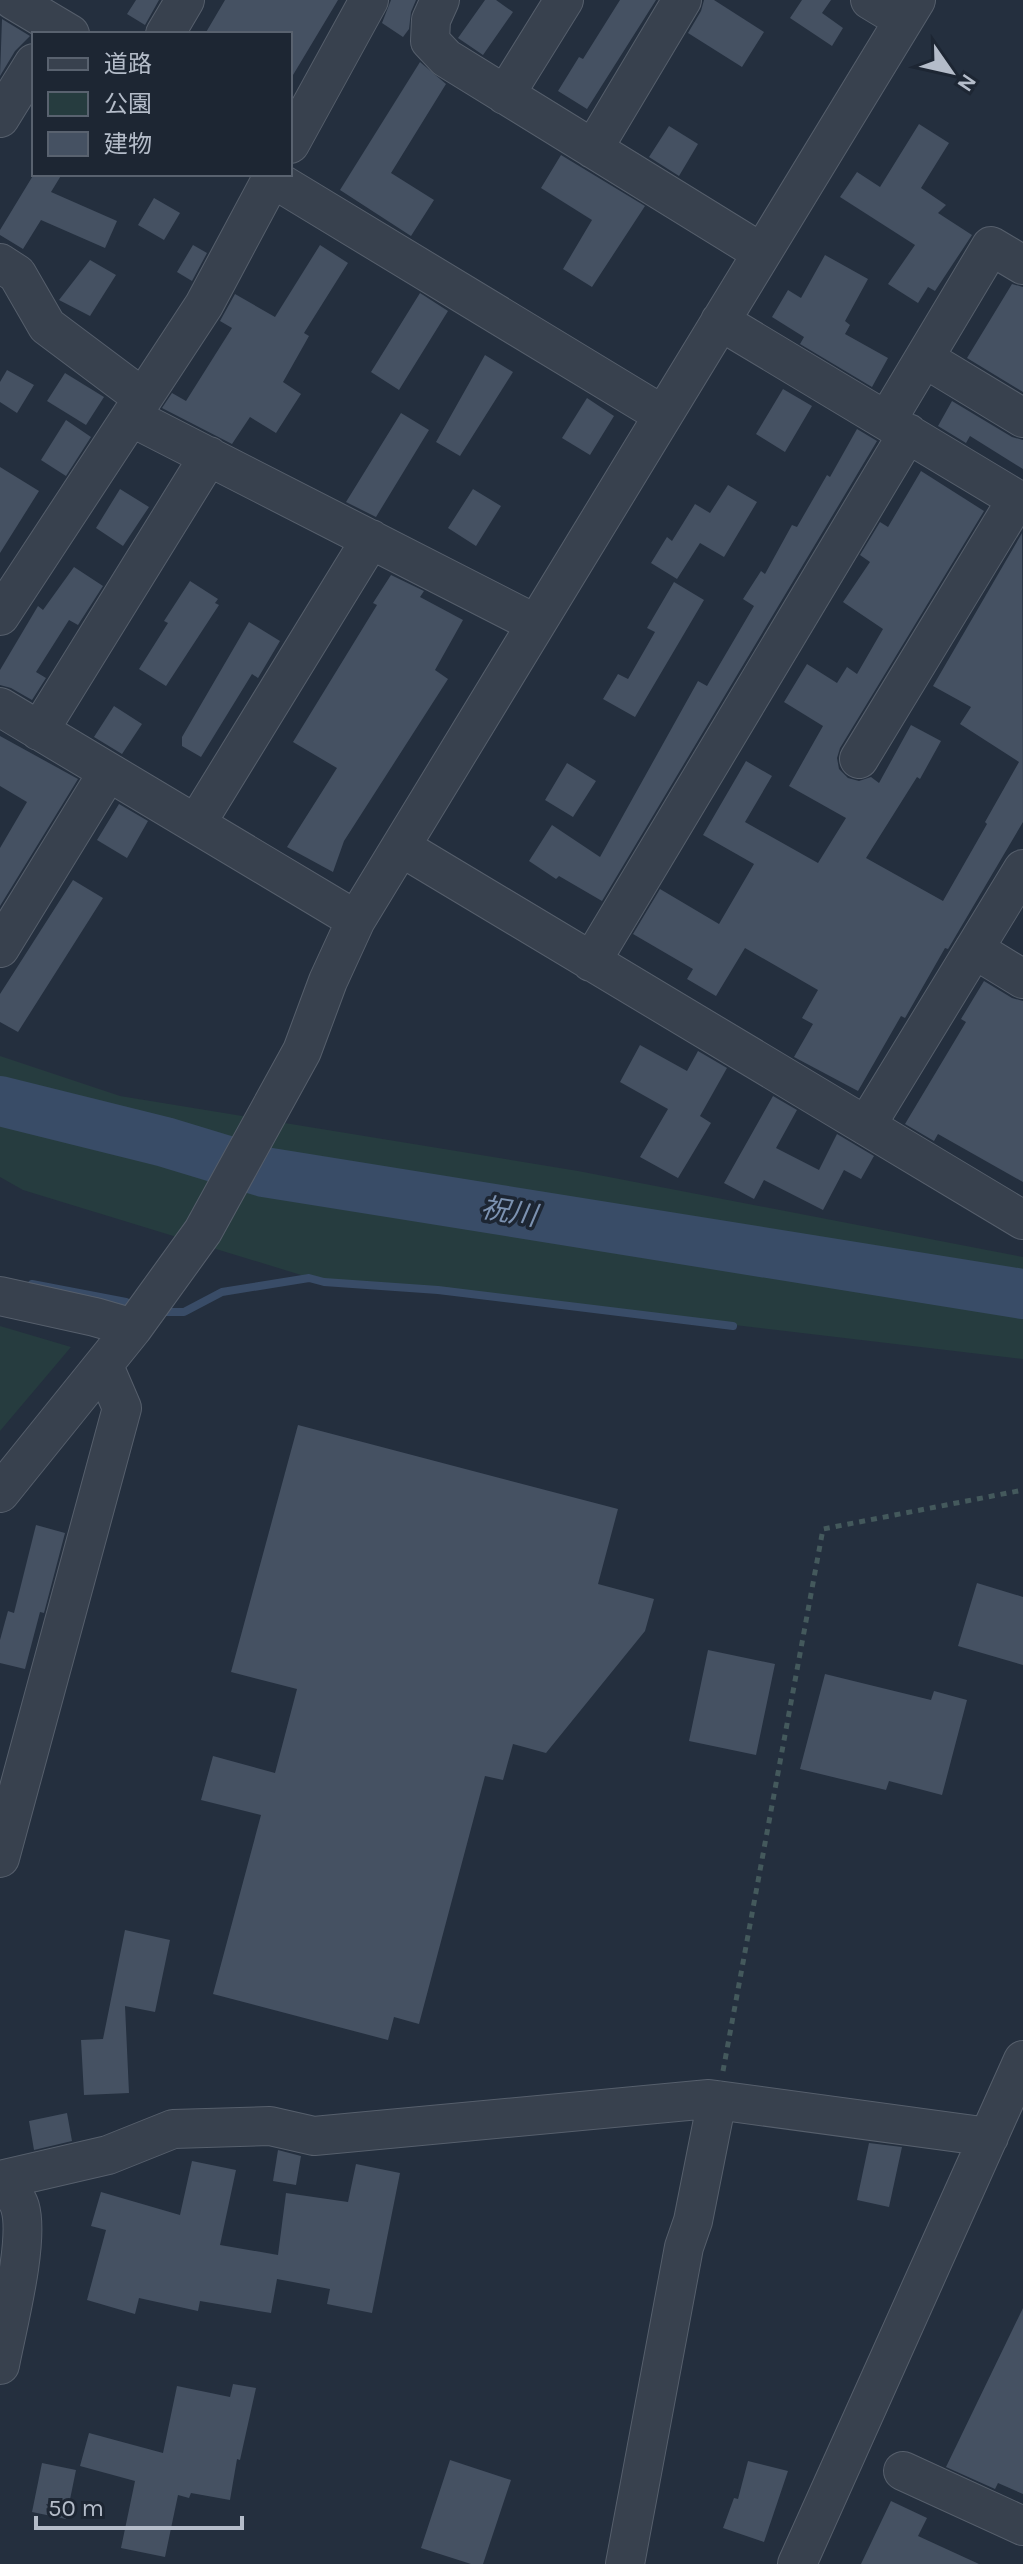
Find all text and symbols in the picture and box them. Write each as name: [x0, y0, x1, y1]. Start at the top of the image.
legend: [32, 32, 292, 176]
north arrow: [911, 32, 991, 112]
text: 道路: [104, 50, 152, 78]
text: N: [952, 69, 982, 96]
text: 公園: [104, 90, 152, 118]
text: 建物: [104, 130, 152, 158]
water label: 祝川: [479, 1191, 542, 1233]
scale bar: [36, 2480, 242, 2530]
text: 50 m: [48, 2494, 104, 2522]

